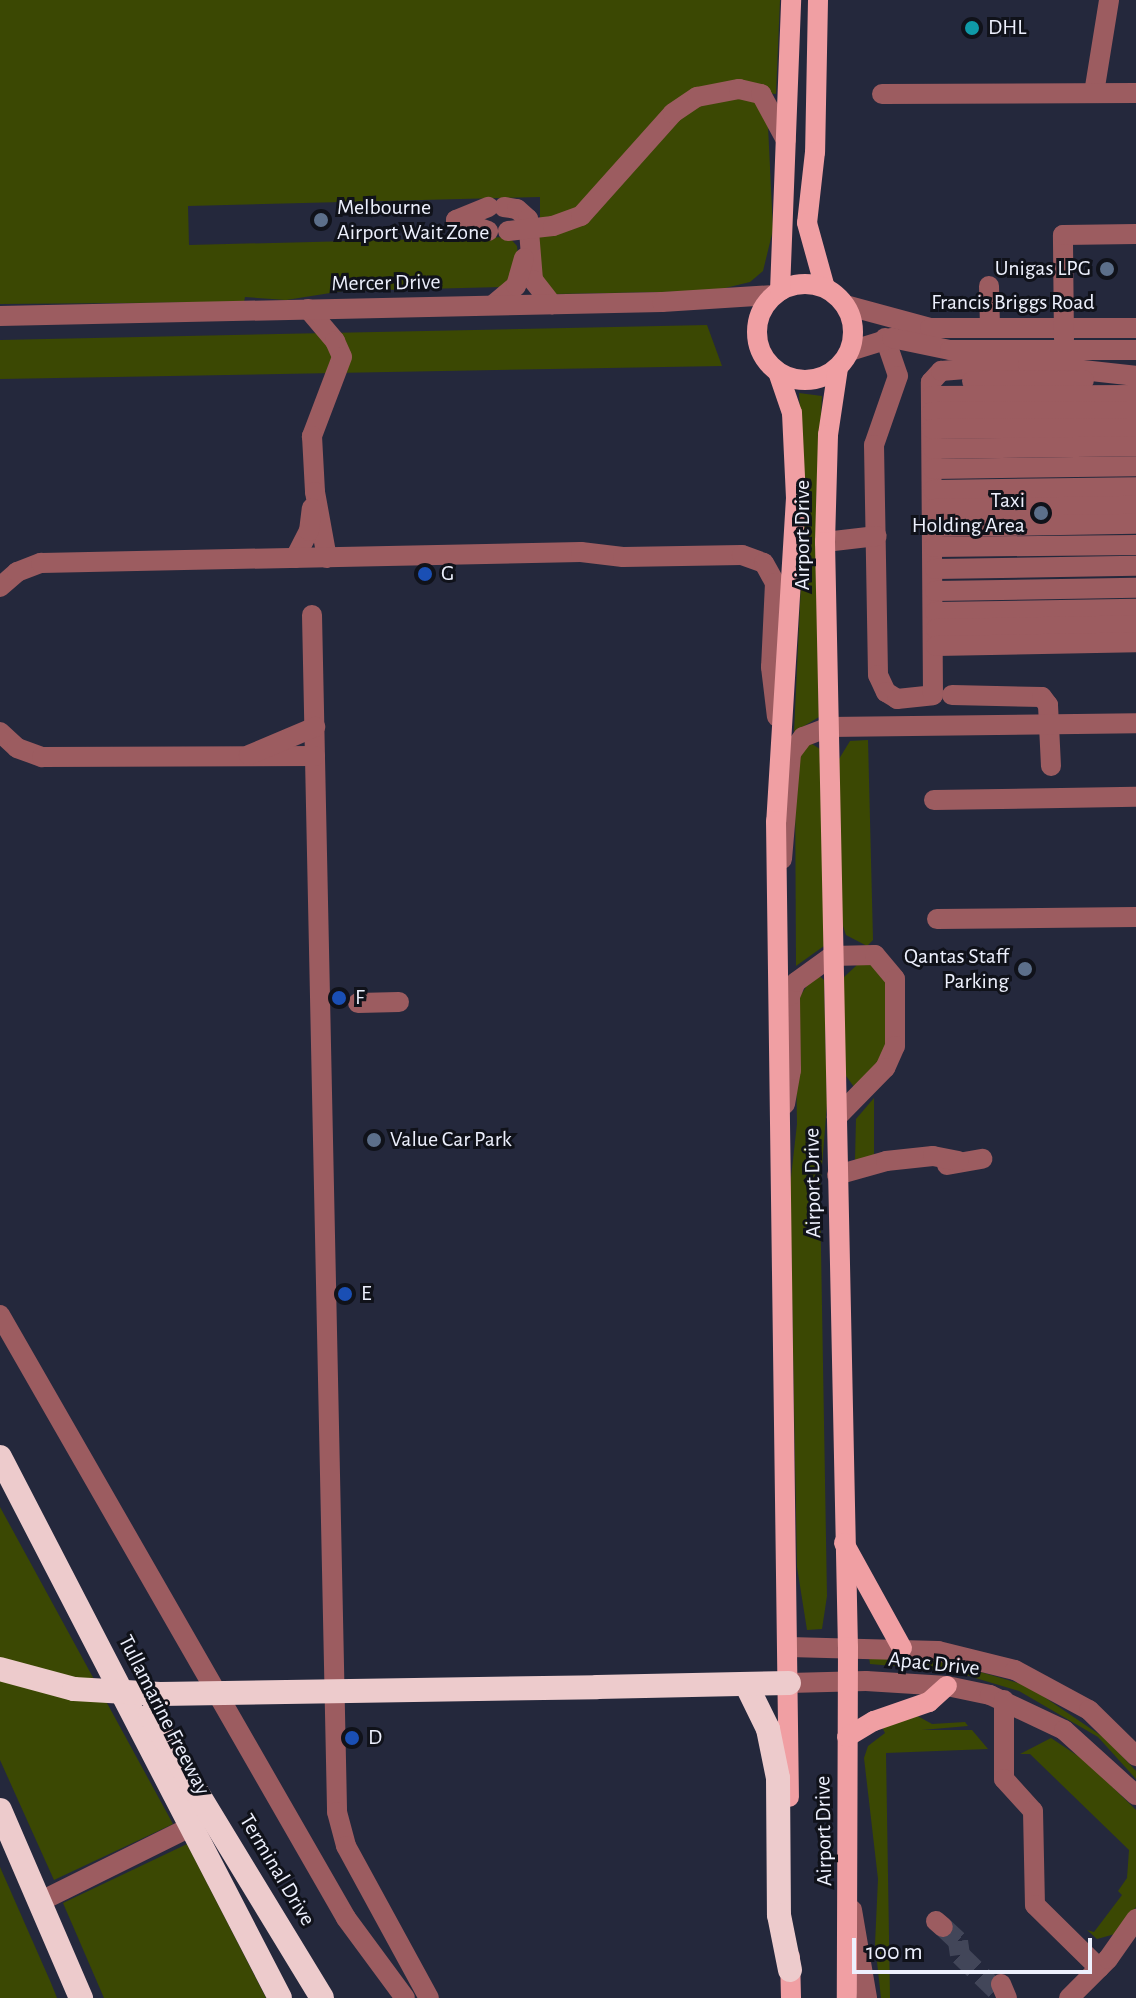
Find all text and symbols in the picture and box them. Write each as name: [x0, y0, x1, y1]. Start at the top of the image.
place label: DHL: [988, 15, 1026, 41]
marker: DHL: [963, 19, 981, 37]
place label: Melbourne Airport Wait Zone: [337, 194, 489, 246]
marker: Melbourne Airport Wait Zone: [312, 211, 330, 229]
place label: Unigas LPG: [995, 256, 1091, 282]
marker: Unigas LPG: [1098, 260, 1116, 278]
street label: Mercer Drive: [331, 269, 441, 297]
street label: Francis Briggs Road: [931, 290, 1095, 316]
street label: Airport Drive: [790, 480, 816, 590]
place label: Taxi Holding Area: [912, 487, 1025, 538]
marker: Taxi Holding Area: [1032, 504, 1050, 522]
place label: G: [441, 561, 454, 587]
marker: G: [416, 565, 434, 583]
place label: Qantas Staff Parking: [904, 943, 1009, 994]
marker: Qantas Staff Parking: [1016, 960, 1034, 978]
place label: F: [355, 985, 365, 1011]
marker: F: [330, 989, 348, 1007]
place label: Value Car Park: [390, 1127, 512, 1153]
street label: Airport Drive: [799, 1128, 827, 1238]
marker: Value Car Park: [365, 1131, 383, 1149]
place label: E: [361, 1281, 372, 1307]
marker: E: [336, 1285, 354, 1303]
street label: Tullamarine Freeway: [112, 1631, 216, 1799]
street label: Apac Drive: [887, 1646, 981, 1682]
place label: D: [368, 1725, 382, 1751]
marker: D: [343, 1729, 361, 1747]
street label: Airport Drive: [810, 1776, 838, 1886]
street label: Terminal Drive: [233, 1809, 321, 1931]
scale bar: [856, 1922, 1096, 1972]
text: 100 m: [866, 1940, 923, 1964]

